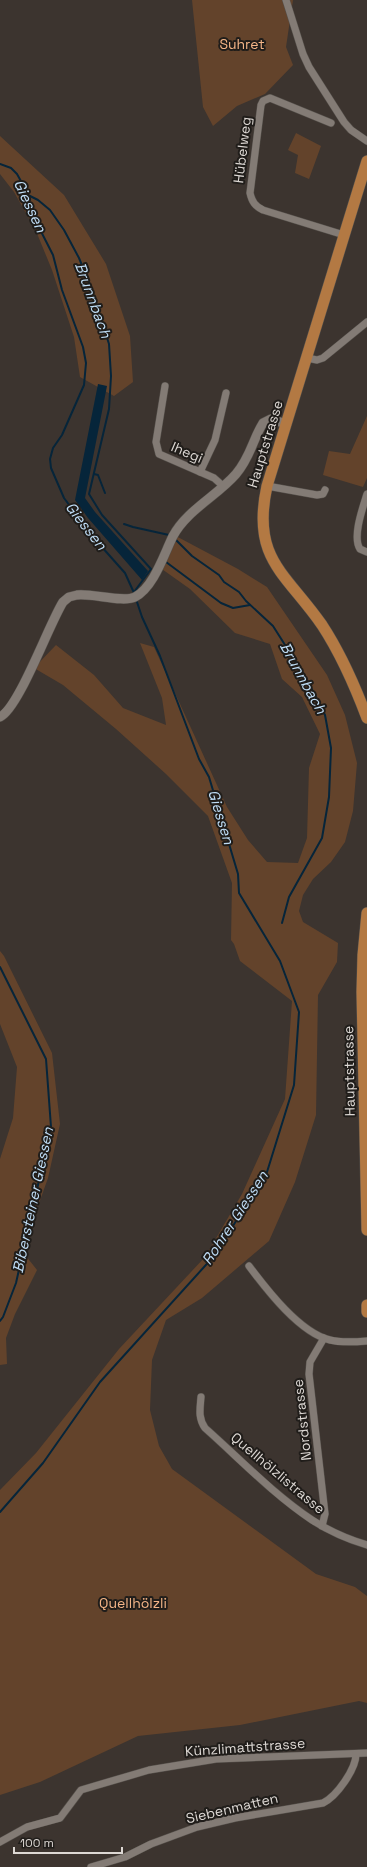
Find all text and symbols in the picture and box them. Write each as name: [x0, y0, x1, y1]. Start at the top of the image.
park label: Suhret: [219, 35, 265, 53]
street label: Hübelweg: [229, 116, 255, 184]
water label: Giessen: [10, 176, 51, 236]
water label: Brunnbach: [71, 259, 116, 341]
street label: Hauptstrasse: [243, 398, 287, 490]
street label: Ihegi: [168, 437, 206, 467]
water label: Giessen: [62, 498, 112, 554]
water label: Brunnbach: [276, 638, 331, 718]
water label: Giessen: [204, 787, 239, 847]
street label: Hauptstrasse: [339, 1026, 359, 1116]
water label: Bibersteiner Giessen: [8, 1125, 57, 1274]
water label: Rohrer Giessen: [197, 1167, 272, 1268]
street label: Nordstrasse: [289, 1378, 315, 1462]
street label: Quellhölzlistrasse: [227, 1428, 329, 1518]
park label: Quellhölzli: [99, 1594, 167, 1612]
street label: Künzlimattstrasse: [184, 1734, 306, 1760]
street label: Siebenmatten: [184, 1789, 280, 1827]
scale bar: [14, 1829, 122, 1855]
text: 100 m: [20, 1835, 54, 1851]

